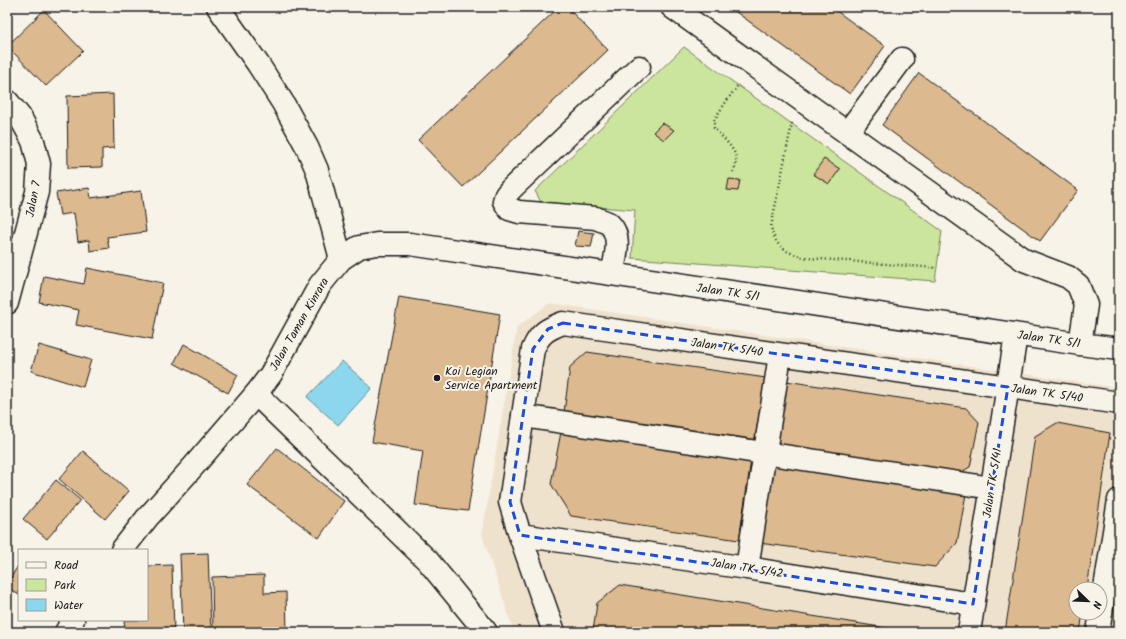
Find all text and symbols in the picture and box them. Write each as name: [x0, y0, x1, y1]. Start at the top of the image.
street label: Jalan 7: [21, 179, 46, 219]
street label: Jalan Taman Kinrara: [265, 274, 334, 374]
street label: Jalan TK 5/1: [695, 279, 761, 306]
street label: Jalan TK 5/1: [1016, 326, 1082, 353]
street label: Jalan TK 5/40: [690, 333, 764, 362]
place label: Koi Legian Service Apartment: [445, 362, 538, 395]
marker: Koi Legian Service Apartment: [432, 373, 442, 383]
street label: Jalan TK 5/40: [1010, 379, 1084, 408]
street label: Jalan TK 5/41: [978, 447, 1007, 519]
legend: [18, 549, 148, 621]
street label: Jalan TK 5/42: [709, 553, 785, 584]
text: Road: [54, 556, 79, 575]
text: Park: [54, 576, 76, 595]
north arrow: [1068, 581, 1108, 621]
text: Water: [54, 596, 84, 615]
text: N: [1087, 598, 1106, 611]

